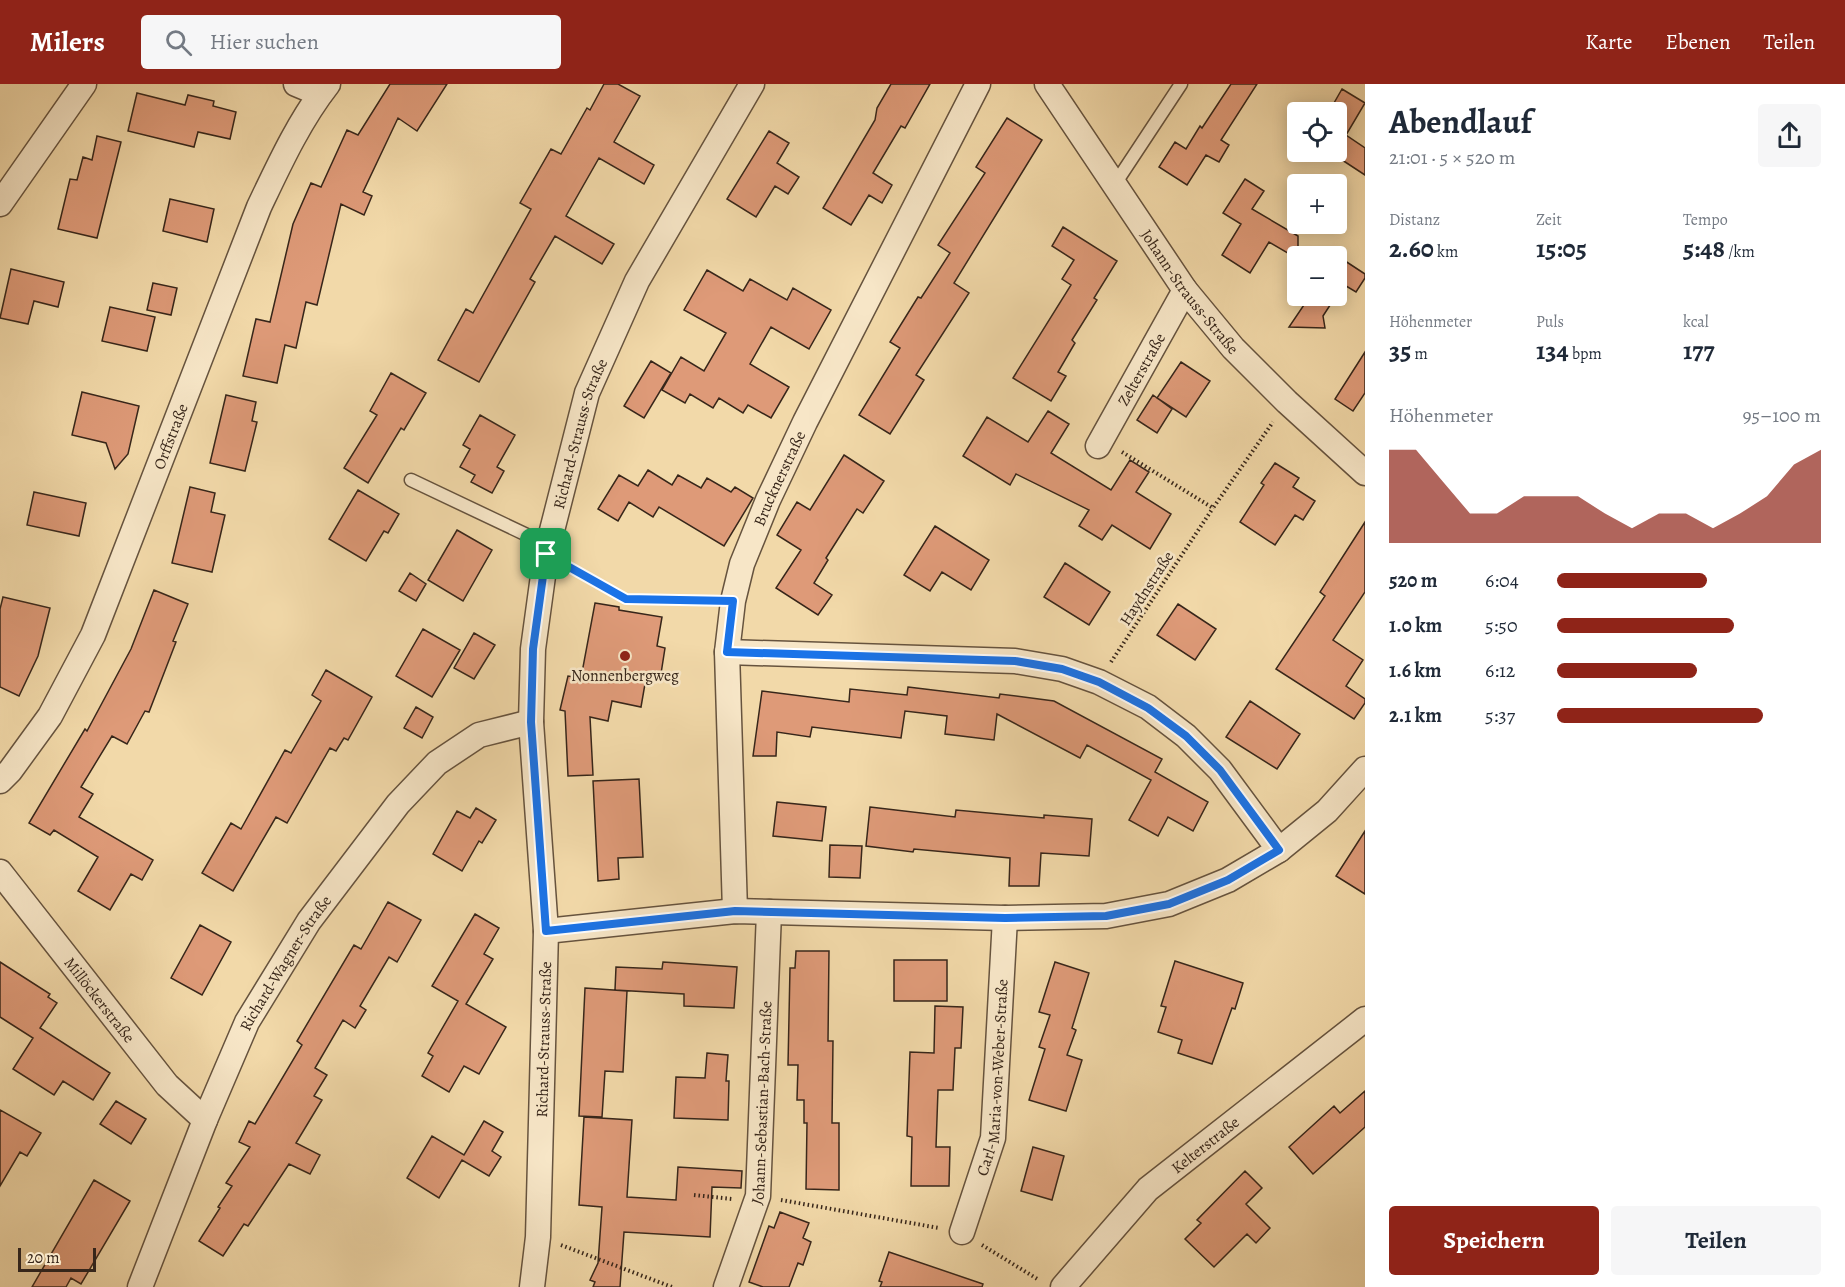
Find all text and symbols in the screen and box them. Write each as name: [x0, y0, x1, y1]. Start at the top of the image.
search box: [141, 15, 561, 69]
text: Milers: [30, 23, 105, 61]
icon: search: [162, 26, 195, 59]
text: Hier suchen: [210, 27, 319, 57]
text: Karte: [1585, 28, 1633, 56]
text: Ebenen: [1666, 28, 1730, 56]
text: Teilen: [1763, 28, 1815, 56]
text: Abendlauf: [1389, 99, 1532, 144]
map controls: [1287, 102, 1347, 306]
button: locate: [1287, 102, 1347, 162]
button: share: [1758, 104, 1821, 167]
text: 21:01 · 5 × 520 m: [1389, 144, 1515, 171]
button: +: [1287, 174, 1347, 234]
text: Distanz: [1389, 209, 1440, 231]
text: Zeit: [1536, 209, 1562, 231]
text: Tempo: [1683, 209, 1728, 231]
street label: Johann-Strauss-Straße: [1135, 225, 1243, 359]
text: 2.60: [1389, 231, 1434, 266]
text: 15:05: [1536, 231, 1587, 266]
text: 5:48: [1683, 231, 1725, 266]
text: km: [1434, 241, 1458, 263]
text: /km: [1725, 241, 1755, 263]
button: −: [1287, 246, 1347, 306]
text: Höhenmeter: [1389, 311, 1472, 333]
text: Puls: [1536, 311, 1564, 333]
text: kcal: [1683, 311, 1709, 333]
street label: Zelterstraße: [1113, 329, 1171, 410]
text: 35: [1389, 333, 1411, 368]
text: 134: [1536, 333, 1569, 368]
text: 177: [1683, 333, 1715, 368]
text: m: [1411, 343, 1428, 365]
text: bpm: [1569, 343, 1602, 365]
street label: Richard-Strauss-Straße: [548, 355, 613, 511]
street label: Orffstraße: [148, 400, 194, 473]
text: Höhenmeter: [1389, 402, 1493, 429]
text: 95–100 m: [1742, 402, 1821, 429]
street label: Brucknerstraße: [749, 427, 811, 530]
pin: [520, 528, 571, 579]
icon: arrive: [529, 537, 562, 570]
street label: Haydnstraße: [1114, 547, 1179, 630]
text: 520 m: [1389, 567, 1438, 594]
text: 6:04: [1485, 567, 1519, 594]
text: 1.0 km: [1389, 612, 1442, 639]
text: 5:50: [1485, 612, 1518, 639]
marker: Nonnenbergweg: [618, 649, 632, 663]
text: 1.6 km: [1389, 657, 1442, 684]
text: 6:12: [1485, 657, 1515, 684]
place label: Nonnenbergweg: [571, 665, 679, 687]
text: 2.1 km: [1389, 702, 1442, 729]
text: 5:37: [1485, 702, 1515, 729]
street label: Richard-Wagner-Straße: [234, 891, 337, 1034]
street label: Millöckerstraße: [59, 953, 140, 1048]
street label: Richard-Strauss-Straße: [531, 961, 557, 1118]
street label: Carl-Maria-von-Weber-Straße: [971, 979, 1014, 1179]
street label: Johann-Sebastian-Bach-Straße: [746, 1000, 778, 1208]
street label: Kelterstraße: [1167, 1112, 1244, 1179]
button: Speichern: [1389, 1206, 1599, 1275]
button: Teilen: [1611, 1206, 1821, 1275]
scale bar: [18, 1245, 96, 1272]
text: 20 m: [27, 1247, 60, 1269]

